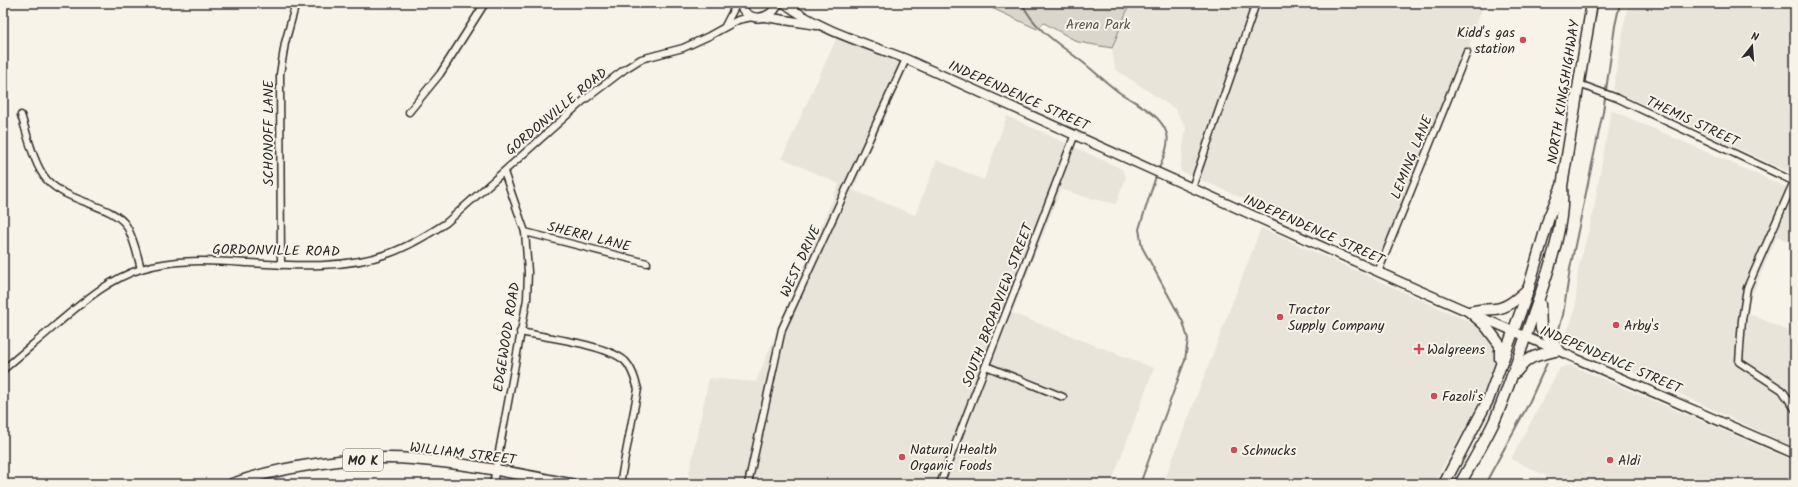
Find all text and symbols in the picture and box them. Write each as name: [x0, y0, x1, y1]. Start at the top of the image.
park label: Arena Park: [1066, 14, 1131, 36]
street label: NORTH KINGSHIGHWAY: [1542, 17, 1586, 166]
place label: Kidd's gas station: [1457, 22, 1515, 60]
north arrow: [1732, 26, 1772, 66]
text: N: [1749, 28, 1761, 47]
marker: Kidd's gas station: [1518, 35, 1528, 45]
street label: INDEPENDENCE STREET: [945, 55, 1094, 138]
street label: GORDONVILLE ROAD: [501, 62, 613, 161]
street label: SCHONOFF LANE: [258, 79, 280, 186]
street label: THEMIS STREET: [1642, 91, 1744, 154]
street label: LEMING LANE: [1385, 111, 1439, 203]
street label: INDEPENDENCE STREET: [1240, 189, 1389, 272]
street label: SHERRI LANE: [545, 216, 634, 258]
street label: SOUTH BROADVIEW STREET: [957, 219, 1040, 390]
street label: WEST DRIVE: [775, 221, 827, 301]
street label: GORDONVILLE ROAD: [212, 239, 340, 263]
street label: EDGEWOOD ROAD: [487, 281, 527, 394]
place label: Tractor Supply Company: [1288, 299, 1385, 337]
marker: Tractor Supply Company: [1275, 312, 1285, 322]
place label: Arby's: [1624, 315, 1659, 337]
street label: INDEPENDENCE STREET: [1536, 320, 1686, 400]
marker: Arby's: [1611, 320, 1621, 330]
place label: Walgreens: [1427, 339, 1485, 361]
marker: Walgreens: [1414, 344, 1424, 354]
place label: Fazoli's: [1442, 386, 1483, 408]
marker: Fazoli's: [1429, 391, 1439, 401]
street label: WILLIAM STREET: [408, 437, 519, 472]
place label: Natural Health Organic Foods: [910, 439, 997, 477]
place label: Schnucks: [1242, 440, 1296, 462]
marker: Schnucks: [1229, 445, 1239, 455]
road number: MO K: [343, 449, 383, 471]
place label: Aldi: [1618, 450, 1641, 472]
marker: Natural Health Organic Foods: [897, 452, 907, 462]
marker: Aldi: [1605, 455, 1615, 465]

